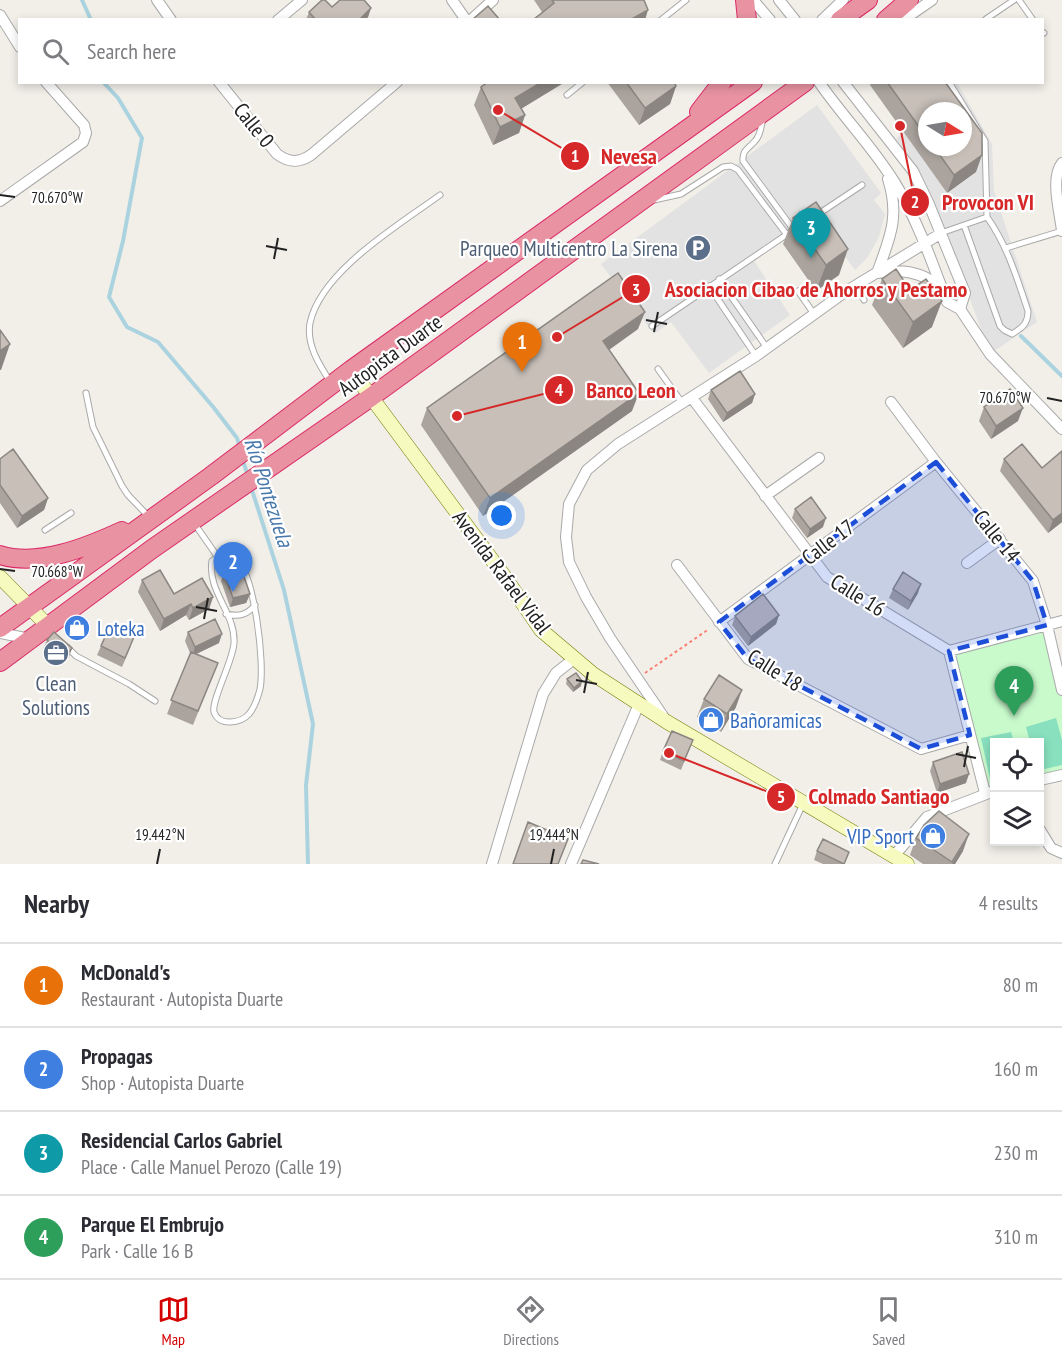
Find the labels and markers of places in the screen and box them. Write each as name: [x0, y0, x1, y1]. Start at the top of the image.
callout: Nevesa: [560, 136, 669, 176]
callout: Provocon VI: [900, 182, 1046, 222]
pin: 3: [792, 208, 830, 258]
parking icon: Parqueo Multicentro La Sirena: [683, 233, 713, 263]
place label: Parqueo Multicentro La Sirena: [460, 235, 678, 262]
callout: Asociacion Cibao de Ahorros y Pestamo: [621, 269, 980, 309]
pin: 1: [502, 322, 542, 372]
callout: Banco Leon: [544, 370, 688, 410]
pin: 2: [214, 542, 252, 592]
shop icon: Loteka: [62, 613, 92, 643]
place label: Loteka: [97, 615, 145, 642]
office icon: Clean Solutions: [41, 638, 71, 668]
pin: 4: [994, 666, 1034, 716]
place label: Clean Solutions: [22, 670, 90, 721]
shop icon: Bañoramicas: [696, 705, 726, 735]
place label: Bañoramicas: [730, 707, 822, 734]
callout: Colmado Santiago: [766, 777, 961, 817]
shop icon: VIP Sport: [918, 821, 948, 851]
place label: VIP Sport: [846, 823, 914, 850]

